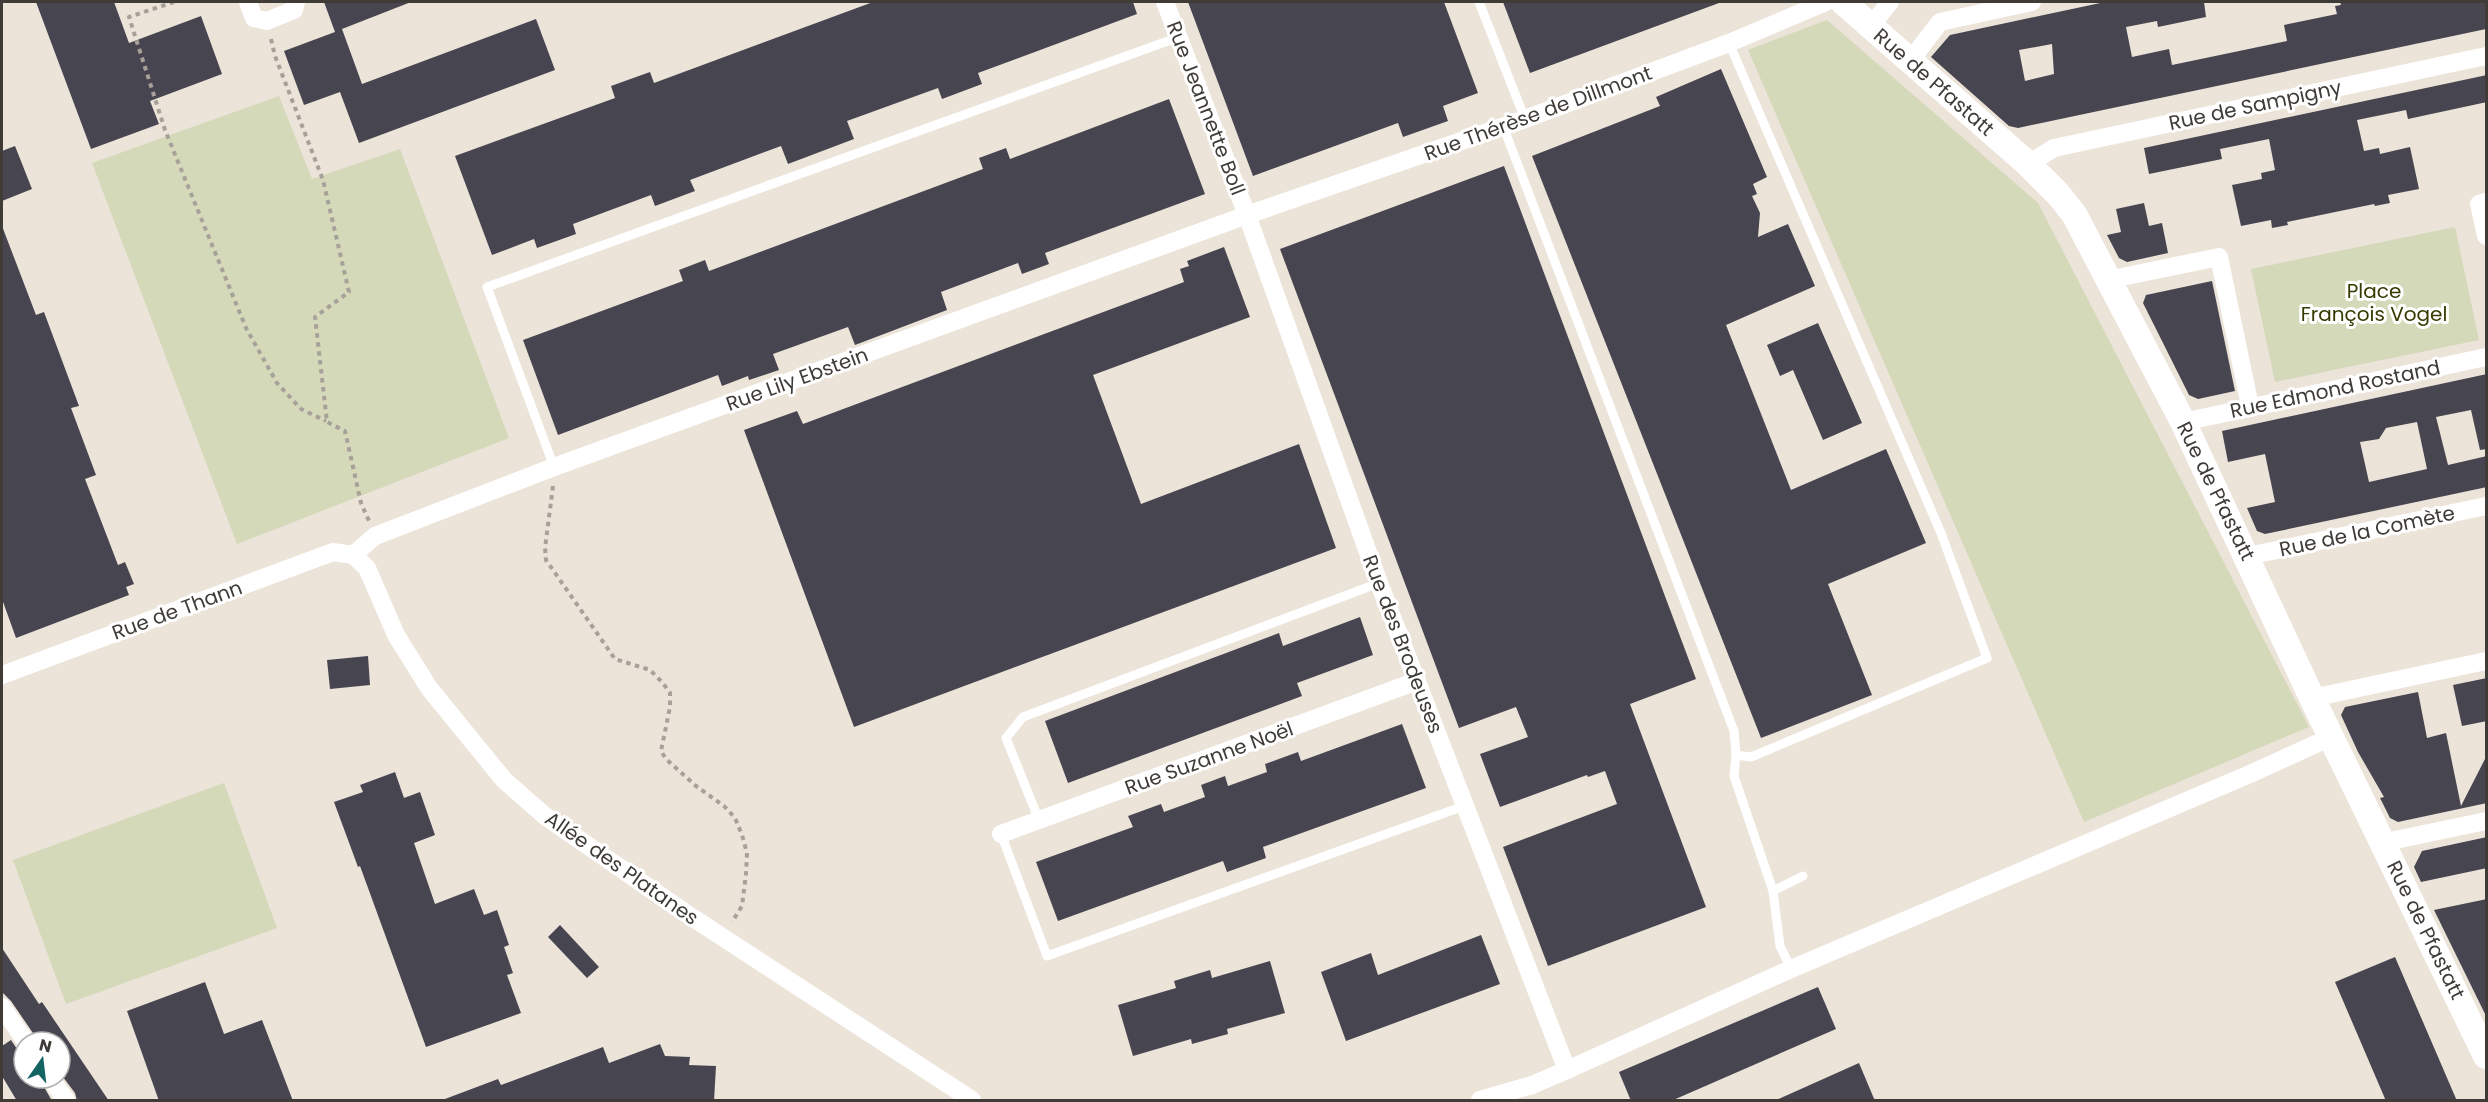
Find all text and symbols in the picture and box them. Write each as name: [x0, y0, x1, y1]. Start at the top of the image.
street label: Rue Jeannette Boll: [1160, 17, 1252, 199]
street label: Rue de Pfastatt: [1868, 22, 2000, 142]
street label: Rue Thérèse de Dillmont: [1420, 59, 1656, 167]
street label: Rue de Sampigny: [2166, 73, 2344, 137]
park label: Place François Vogel: [2301, 277, 2447, 328]
street label: Rue Lily Ebstein: [722, 340, 872, 418]
street label: Rue Edmond Rostand: [2227, 353, 2443, 425]
street label: Rue de Pfastatt: [2170, 417, 2262, 565]
street label: Rue de la Comète: [2277, 499, 2457, 563]
street label: Rue des Brodeuses: [1356, 551, 1450, 737]
street label: Rue de Thann: [108, 573, 246, 647]
street label: Rue Suzanne Noël: [1121, 715, 1297, 801]
street label: Allée des Platanes: [540, 804, 704, 932]
street label: Rue de Pfastatt: [2380, 856, 2472, 1004]
north arrow: [12, 1030, 72, 1090]
text: N: [37, 1033, 54, 1059]

